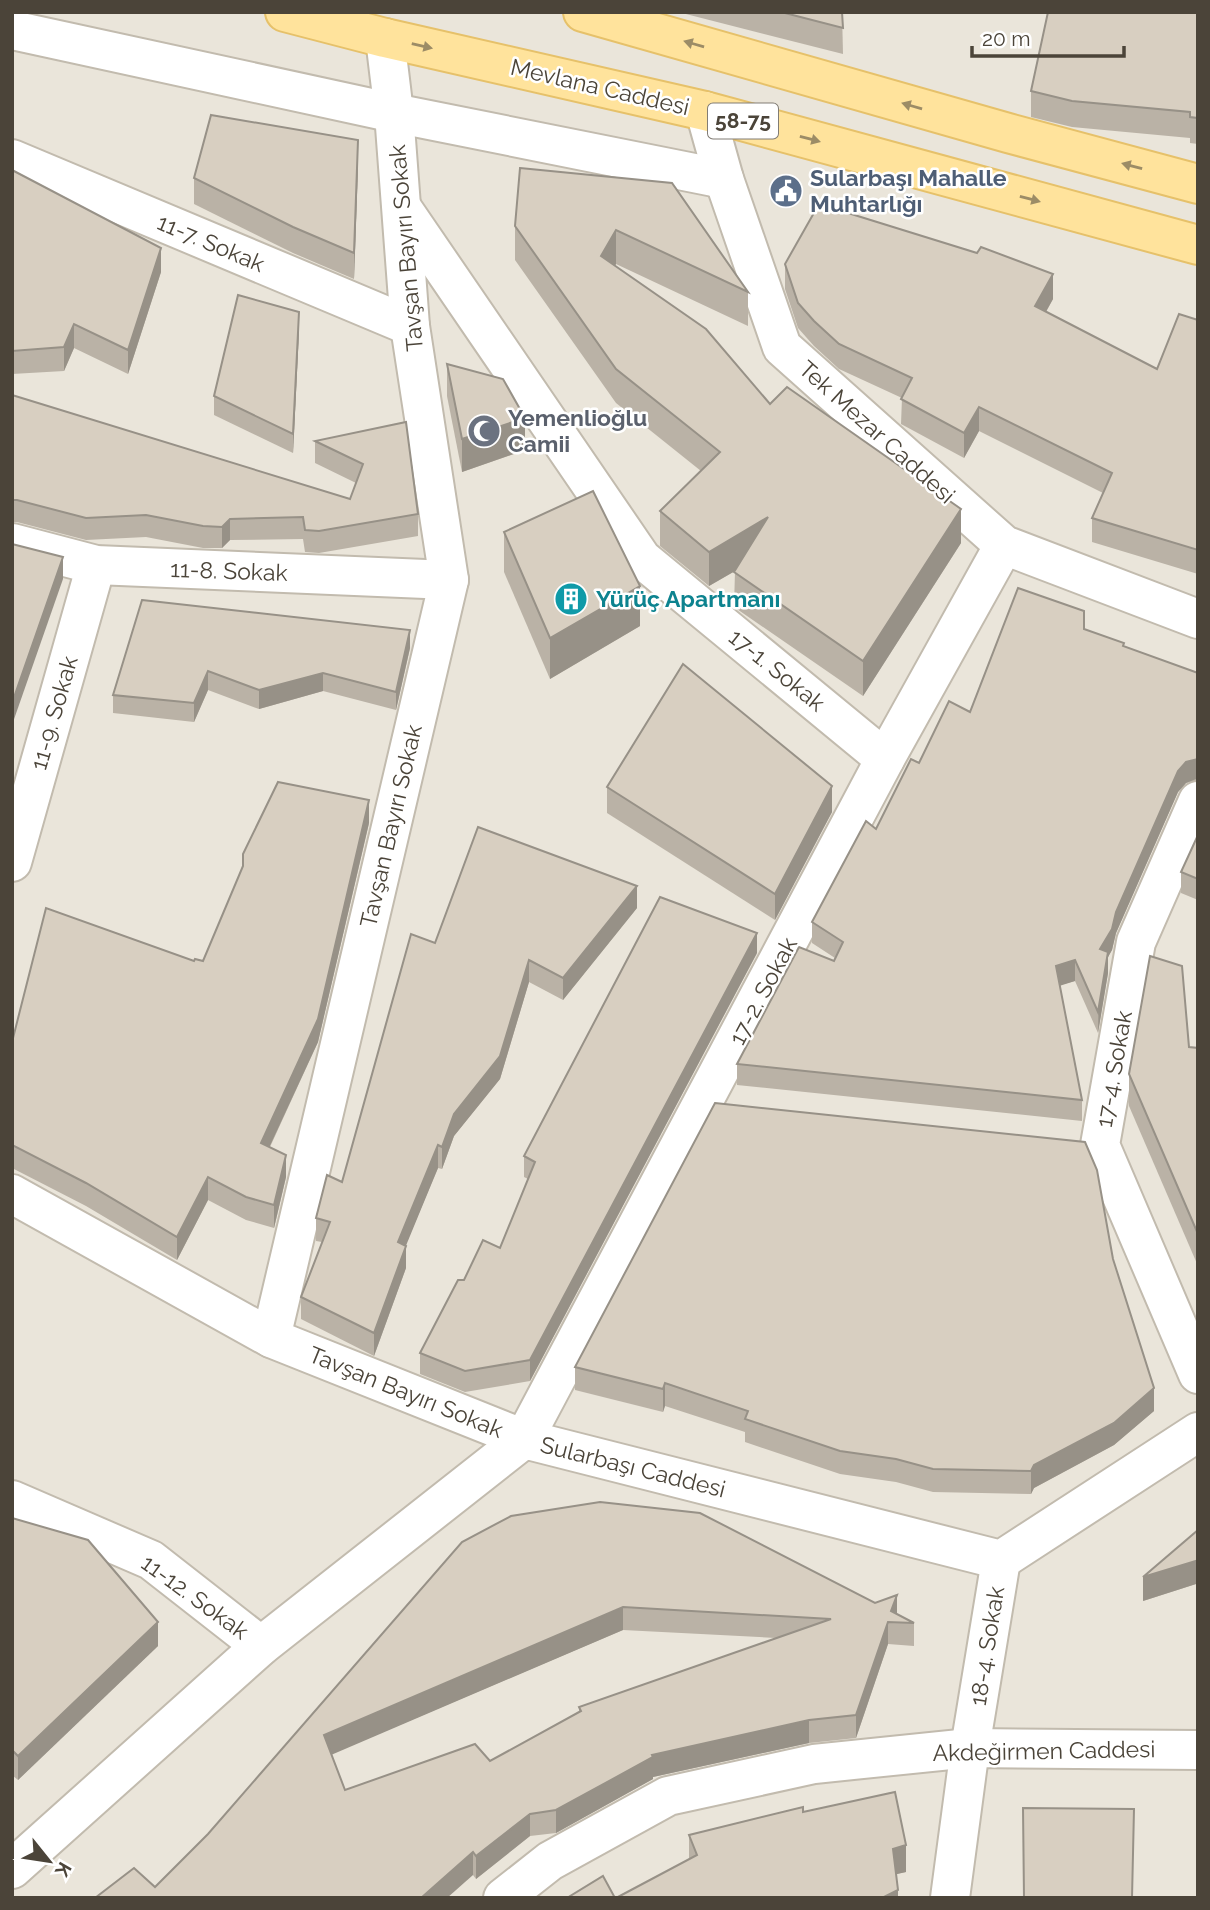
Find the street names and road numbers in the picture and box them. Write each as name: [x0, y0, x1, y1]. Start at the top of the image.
street label: Mevlana Caddesi: [508, 53, 692, 120]
road number: 58-75: [708, 104, 778, 138]
street label: Tavşan Bayırı Sokak: [383, 144, 428, 352]
street label: 11-7. Sokak: [154, 208, 269, 277]
street label: Tek Mezar Caddesi: [794, 355, 961, 509]
street label: 11-8. Sokak: [170, 555, 288, 586]
street label: 17-1. Sokak: [724, 623, 831, 716]
street label: 11-9. Sokak: [24, 653, 83, 773]
street label: Tavşan Bayırı Sokak: [354, 722, 427, 930]
street label: 17-2. Sokak: [723, 932, 802, 1049]
street label: 17-4. Sokak: [1090, 1008, 1137, 1129]
street label: Tavşan Bayırı Sokak: [305, 1340, 507, 1443]
street label: Sularbaşı Caddesi: [538, 1430, 728, 1503]
street label: 11-12. Sokak: [137, 1549, 254, 1644]
street label: 18-4. Sokak: [964, 1584, 1009, 1707]
street label: Akdeğirmen Caddesi: [932, 1735, 1156, 1766]

